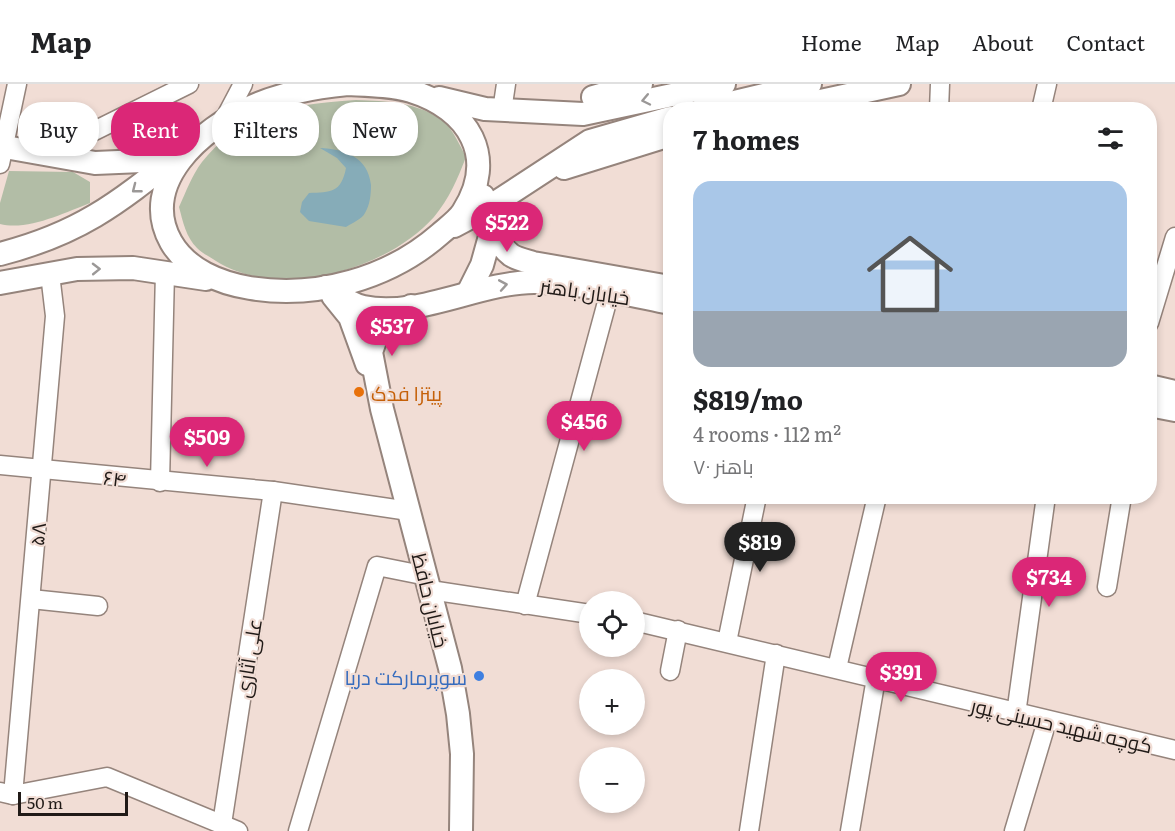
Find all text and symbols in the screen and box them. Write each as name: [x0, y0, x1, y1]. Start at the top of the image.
text: Map: [30, 20, 92, 62]
text: Home: [801, 26, 862, 57]
text: Map: [895, 26, 939, 57]
text: About: [972, 26, 1034, 57]
text: Contact: [1067, 26, 1145, 57]
one-way arrow: [641, 93, 651, 106]
chip: Buy: [18, 102, 99, 156]
chip: Rent: [111, 102, 200, 156]
chip: Filters: [212, 102, 319, 156]
chip: New: [331, 102, 418, 156]
text: 7 homes: [693, 119, 799, 158]
icon: filters: [1094, 122, 1127, 155]
one-way arrow: [131, 182, 142, 193]
pin: $522: [471, 202, 543, 253]
text: $522: [485, 206, 529, 236]
icon: home: [856, 220, 964, 328]
one-way arrow: [92, 263, 101, 275]
street label: خیابان باهنر: [537, 269, 632, 311]
one-way arrow: [498, 280, 508, 292]
pin: $537: [356, 306, 428, 357]
text: $537: [370, 310, 414, 340]
place label: پیتزا فدک: [371, 377, 443, 407]
text: $819/mo: [693, 379, 803, 418]
marker: پیتزا فدک: [352, 385, 366, 399]
pin: $456: [548, 401, 620, 452]
text: $456: [561, 405, 607, 435]
pin: $509: [171, 417, 243, 468]
text: 4 rooms · 112 m²: [693, 418, 841, 448]
text: $509: [184, 421, 230, 451]
text: باهنر ۷۰: [693, 450, 754, 480]
street label: ۶۴: [102, 461, 128, 493]
street label: ۵۸: [20, 521, 52, 547]
pin: $819: [724, 522, 796, 573]
text: $819: [738, 526, 782, 556]
street label: خیابان حافظ: [406, 550, 458, 650]
pin: $734: [1013, 557, 1085, 608]
text: $734: [1026, 561, 1072, 591]
map controls: [579, 591, 645, 813]
button: locate: [579, 591, 645, 657]
street label: علی آثاری: [226, 616, 268, 700]
pin: $391: [865, 652, 937, 703]
text: $391: [880, 656, 922, 686]
place label: سوپرمارکت دریا: [345, 661, 467, 691]
marker: سوپرمارکت دریا: [472, 669, 486, 683]
button: +: [579, 669, 645, 735]
street label: کوچه شهید حسینی ‍پور: [967, 688, 1156, 759]
button: −: [579, 747, 645, 813]
scale bar: [18, 789, 128, 816]
text: 50 m: [27, 790, 63, 814]

